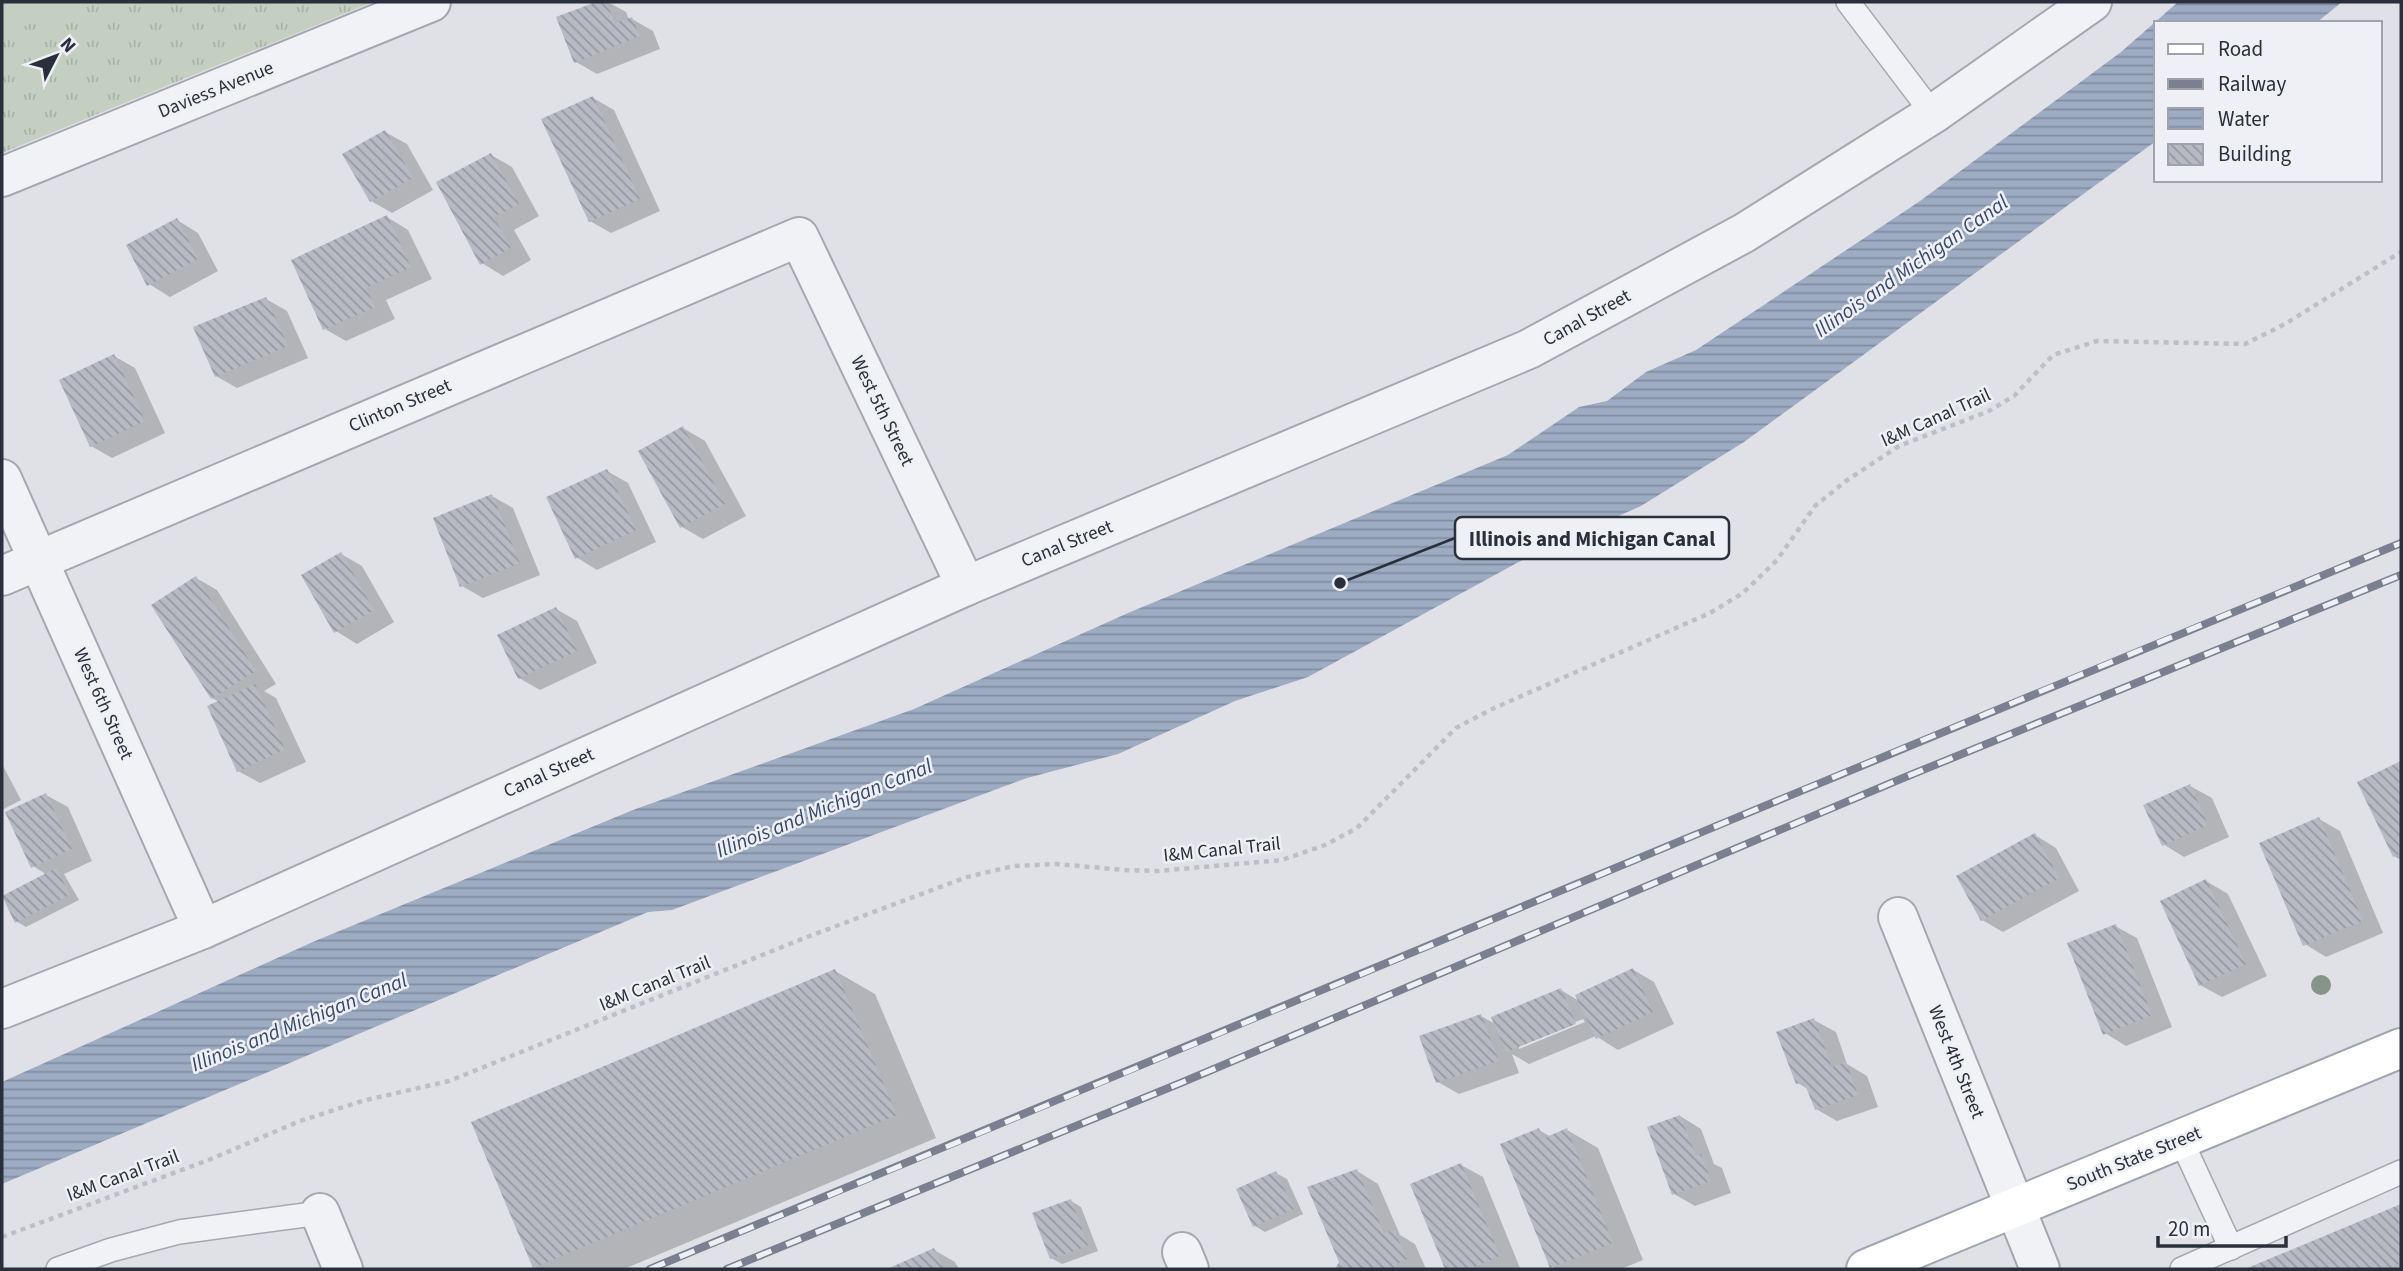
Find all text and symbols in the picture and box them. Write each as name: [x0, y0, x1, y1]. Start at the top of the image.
north arrow: [21, 21, 91, 91]
legend: [2154, 21, 2382, 182]
text: N: [53, 32, 82, 59]
text: Road: [2218, 34, 2263, 64]
street label: Daviess Avenue: [154, 55, 278, 125]
text: Railway: [2218, 69, 2286, 99]
text: Water: [2218, 104, 2270, 134]
text: Building: [2218, 139, 2292, 169]
water label: Illinois and Michigan Canal: [1808, 187, 2015, 344]
street label: Canal Street: [1538, 282, 1636, 353]
street label: West 5th Street: [844, 351, 921, 471]
street label: Clinton Street: [345, 372, 456, 440]
street label: I&M Canal Trail: [1877, 382, 1995, 454]
street label: Canal Street: [1017, 513, 1117, 575]
callout: Illinois and Michigan Canal: [1455, 517, 1729, 559]
text: Illinois and Michigan Canal: [1469, 524, 1715, 554]
street label: West 6th Street: [66, 644, 140, 765]
street label: Canal Street: [499, 741, 599, 805]
water label: Illinois and Michigan Canal: [711, 751, 937, 865]
street label: I&M Canal Trail: [1162, 830, 1282, 870]
street label: I&M Canal Trail: [595, 949, 715, 1019]
water label: Illinois and Michigan Canal: [186, 965, 412, 1079]
street label: West 4th Street: [1921, 1001, 1991, 1123]
street label: South State Street: [2062, 1119, 2206, 1198]
street label: I&M Canal Trail: [63, 1143, 183, 1209]
scale bar: [2158, 1204, 2286, 1248]
text: 20 m: [2168, 1214, 2210, 1244]

